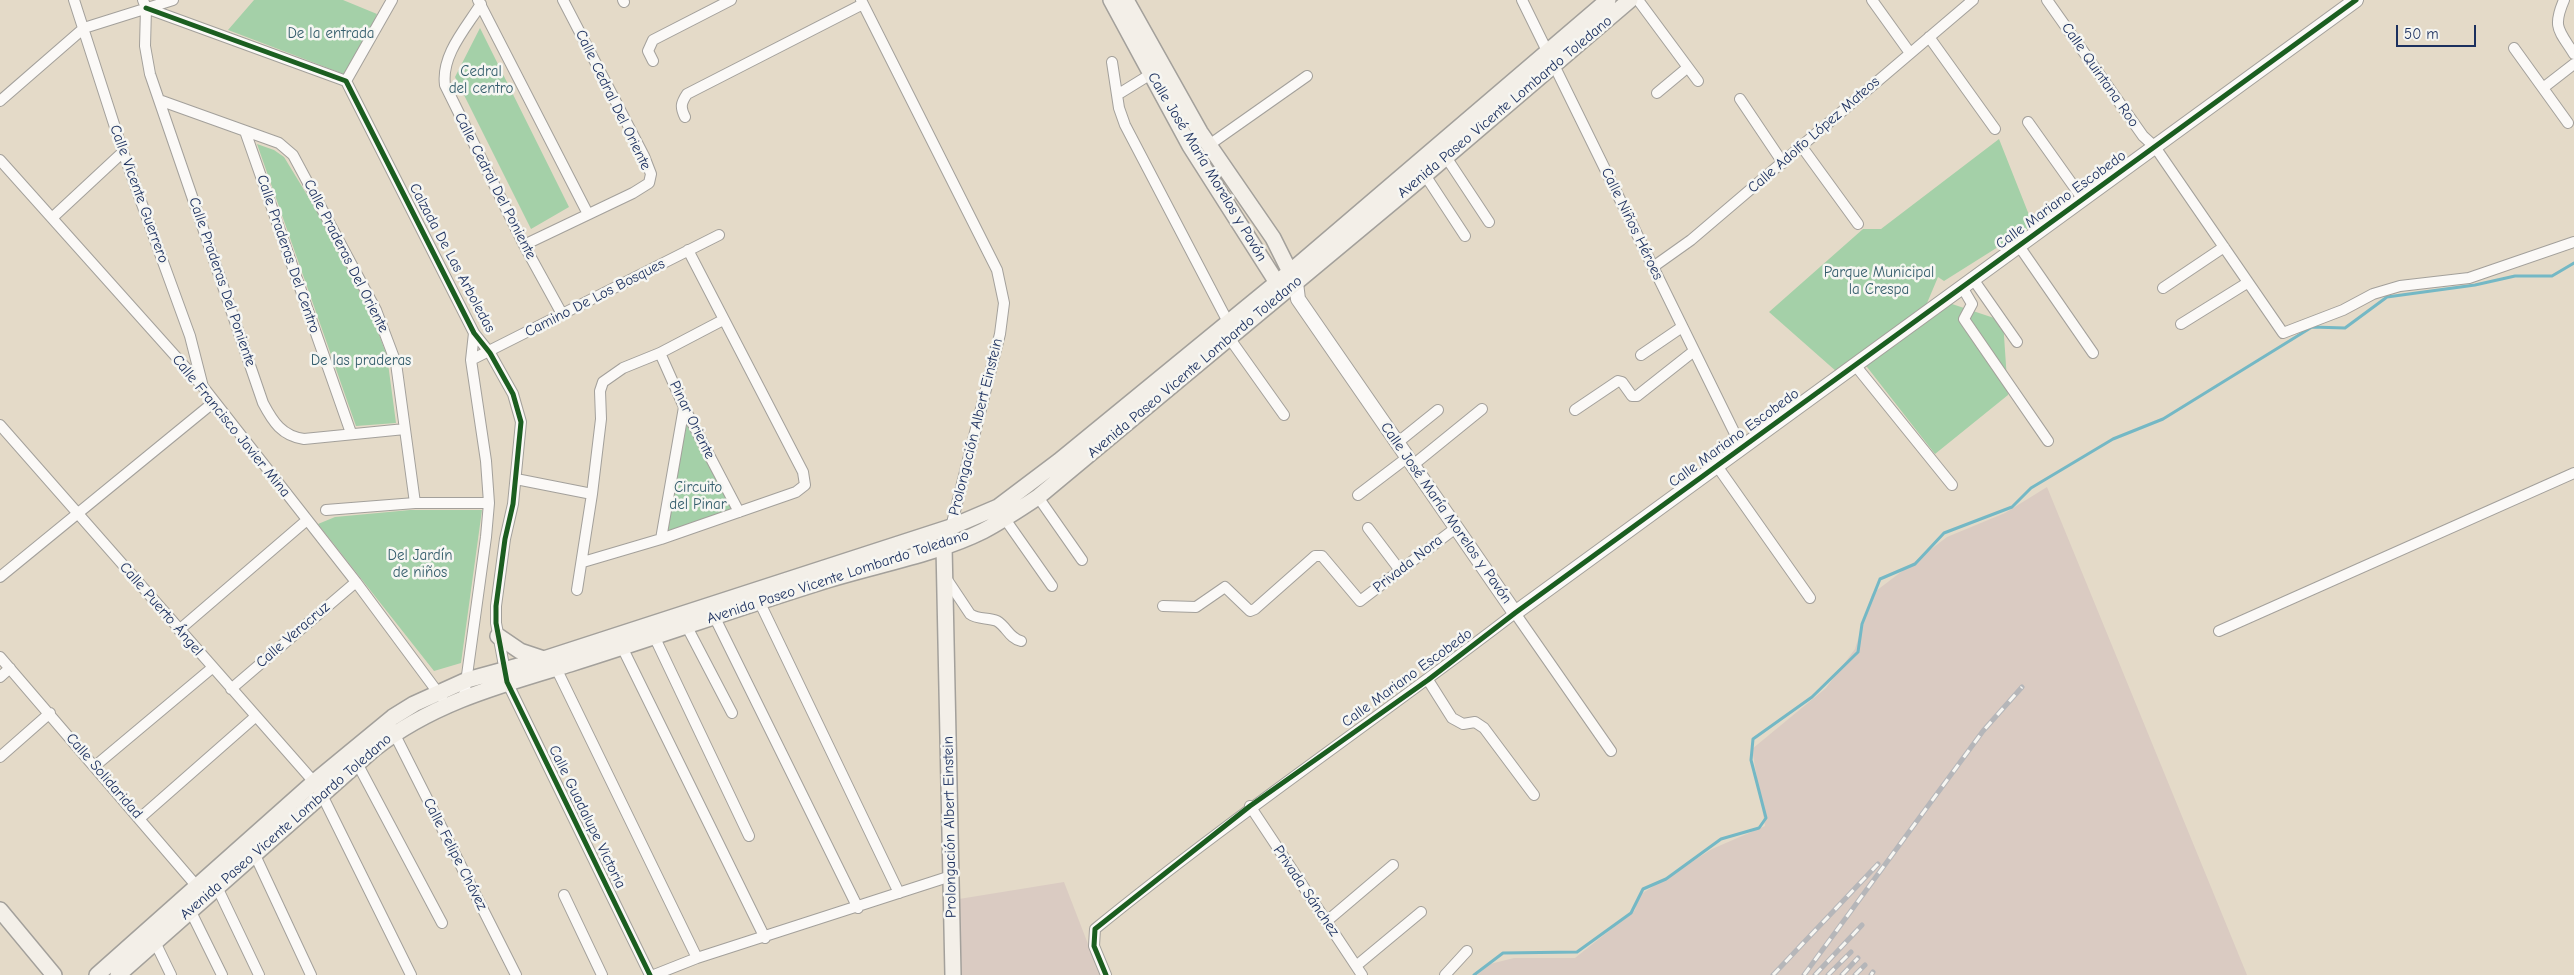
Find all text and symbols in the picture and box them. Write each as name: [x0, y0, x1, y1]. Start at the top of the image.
street label: Avenida Paseo Vicente Lombardo Toledano: [1394, 12, 1616, 202]
scale bar: [2399, 15, 2479, 47]
street label: Calle Quintana Roo: [2057, 19, 2143, 131]
park label: De la entrada: [287, 25, 375, 43]
text: 50 m: [2404, 25, 2439, 43]
street label: Calle Cedral Del Oriente: [571, 27, 655, 173]
park label: Cedral del centro: [449, 63, 513, 98]
street label: Calle José María Morelos y Pavón: [1143, 69, 1271, 265]
street label: Calle Adolfo López Mateos: [1744, 73, 1884, 197]
street label: Calle Cedral Del Poniente: [450, 110, 540, 262]
street label: Calle Vicente Guerrero: [106, 123, 172, 265]
street label: Calle Mariano Escobedo: [1992, 147, 2130, 253]
street label: Calle Niños Héroes: [1597, 165, 1667, 283]
street label: Calle Praderas Del Centro: [252, 173, 324, 335]
street label: Calle Praderas Del Oriente: [300, 176, 392, 336]
street label: Calzada De Las Arboledas: [405, 180, 499, 336]
street label: Calle Praderas Del Poniente: [185, 195, 259, 369]
street label: Camino De Los Bosques: [522, 255, 668, 341]
park label: Parque Municipal la Crespa: [1824, 264, 1934, 299]
street label: Avenida Paseo Vicente Lombardo Toledano: [1084, 272, 1306, 462]
street label: Prolongación Albert Einstein: [945, 337, 1007, 517]
street label: Calle Francisco Javier Mina: [168, 351, 294, 501]
park label: De las praderas: [311, 352, 411, 370]
street label: Pinar Oriente: [665, 378, 719, 462]
street label: Calle Mariano Escobedo: [1665, 385, 1803, 491]
street label: Calle José María Morelos y Pavón: [1376, 419, 1516, 607]
park label: Circuito del Pinar: [669, 479, 727, 514]
street label: Avenida Paseo Vicente Lombardo Toledano: [705, 526, 971, 628]
street label: Privada Nora: [1370, 531, 1446, 597]
park label: Del Jardín de niños: [387, 547, 453, 582]
street label: Calle Puerto Ángel: [115, 559, 207, 659]
street label: Calle Veracruz: [253, 598, 333, 672]
street label: Calle Mariano Escobedo: [1338, 625, 1476, 731]
street label: Calle Solidaridad: [62, 729, 146, 823]
street label: Avenida Paseo Vicente Lombardo Toledano: [177, 730, 395, 924]
street label: Prolongación Albert Einstein: [939, 736, 961, 918]
street label: Calle Guadalupe Victoria: [545, 743, 629, 891]
street label: Calle Felipe Chávez: [419, 795, 491, 913]
street label: Privada Sánchez: [1269, 842, 1343, 940]

